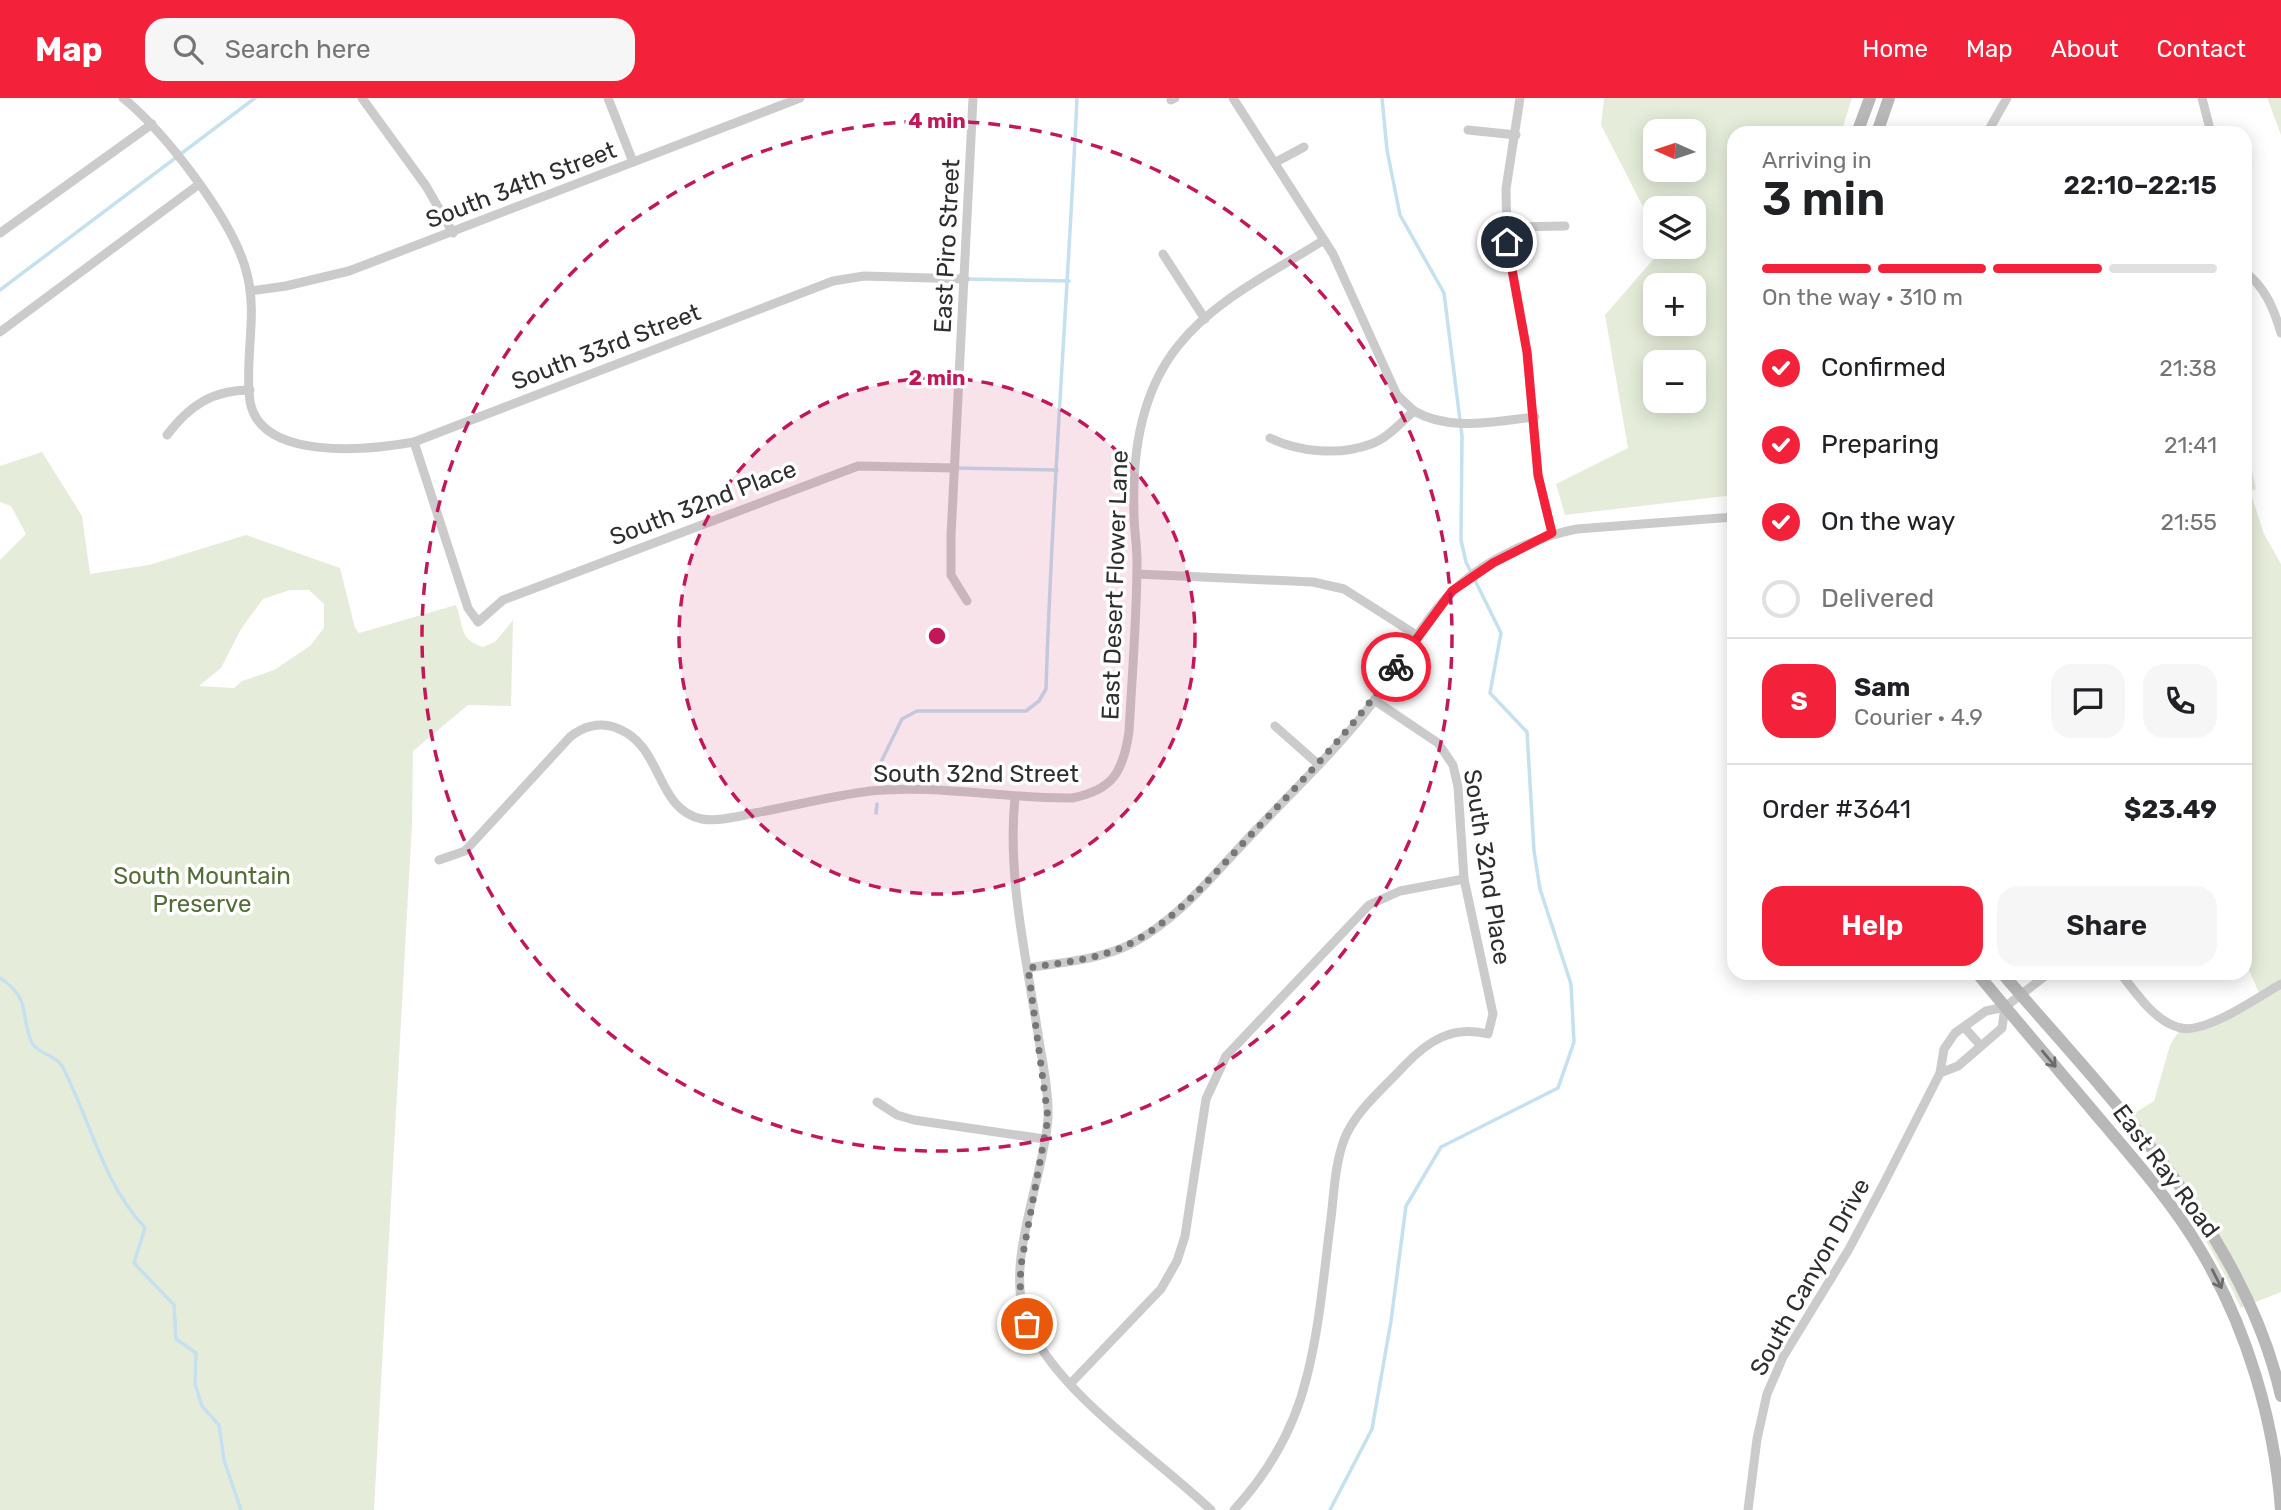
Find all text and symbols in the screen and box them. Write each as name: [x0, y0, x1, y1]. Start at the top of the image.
search box: [145, 18, 635, 81]
text: Map: [35, 30, 103, 69]
icon: search: [169, 30, 207, 68]
text: Search here: [225, 34, 370, 65]
text: Home: [1862, 35, 1928, 63]
text: Map: [1966, 35, 2013, 63]
text: About: [2051, 35, 2119, 63]
text: Contact: [2157, 35, 2246, 63]
text: 4 min: [908, 108, 966, 133]
north arrow: [1643, 119, 1706, 182]
map controls: [1643, 119, 1706, 413]
street label: South 34th Street: [422, 136, 620, 234]
text: Arriving in: [1762, 146, 1872, 174]
street label: East Piro Street: [928, 158, 966, 334]
text: 22:10–22:15: [2064, 170, 2217, 201]
text: 3 min: [1762, 172, 1885, 227]
button: layers: [1643, 196, 1706, 259]
pin: [1477, 212, 1537, 272]
icon: home: [1488, 223, 1526, 261]
button: +: [1643, 273, 1706, 336]
text: On the way · 310 m: [1762, 283, 1963, 311]
street label: South 33rd Street: [507, 298, 705, 396]
icon: check: [1762, 349, 1800, 387]
button: −: [1643, 350, 1706, 413]
text: Confirmed: [1821, 352, 1946, 383]
text: 21:38: [2159, 354, 2217, 382]
text: 2 min: [909, 365, 965, 390]
icon: check: [1762, 426, 1800, 464]
text: Preparing: [1821, 429, 1939, 460]
text: 21:41: [2164, 431, 2217, 459]
street label: East Desert Flower Lane: [1096, 450, 1134, 720]
street label: South 32nd Place: [606, 455, 800, 551]
icon: check: [1762, 503, 1800, 541]
text: On the way: [1821, 506, 1955, 537]
text: 21:55: [2160, 508, 2217, 536]
text: Delivered: [1821, 583, 1934, 614]
centre of rings: [925, 624, 949, 648]
courier: [1361, 632, 1431, 702]
icon: bike: [1377, 648, 1415, 686]
button: chat: [2051, 664, 2125, 738]
button: phone: [2143, 664, 2217, 738]
text: Sam: [1854, 672, 1910, 703]
text: S: [1790, 686, 1808, 717]
text: Courier · 4.9: [1854, 703, 1983, 731]
street label: South 32nd Street: [873, 760, 1079, 788]
street label: South 32nd Place: [1458, 767, 1516, 967]
text: Order #3641: [1762, 794, 1911, 825]
text: $23.49: [2124, 794, 2217, 825]
park label: South Mountain Preserve: [113, 862, 291, 918]
button: Help: [1762, 886, 1983, 966]
button: Share: [1997, 886, 2217, 966]
one-way arrow: [2042, 1050, 2057, 1068]
street label: East Ray Road: [2107, 1099, 2225, 1243]
street label: South Canyon Drive: [1744, 1173, 1876, 1381]
one-way arrow: [2210, 1268, 2224, 1289]
pin: [997, 1294, 1057, 1354]
icon: bag: [1008, 1305, 1046, 1343]

